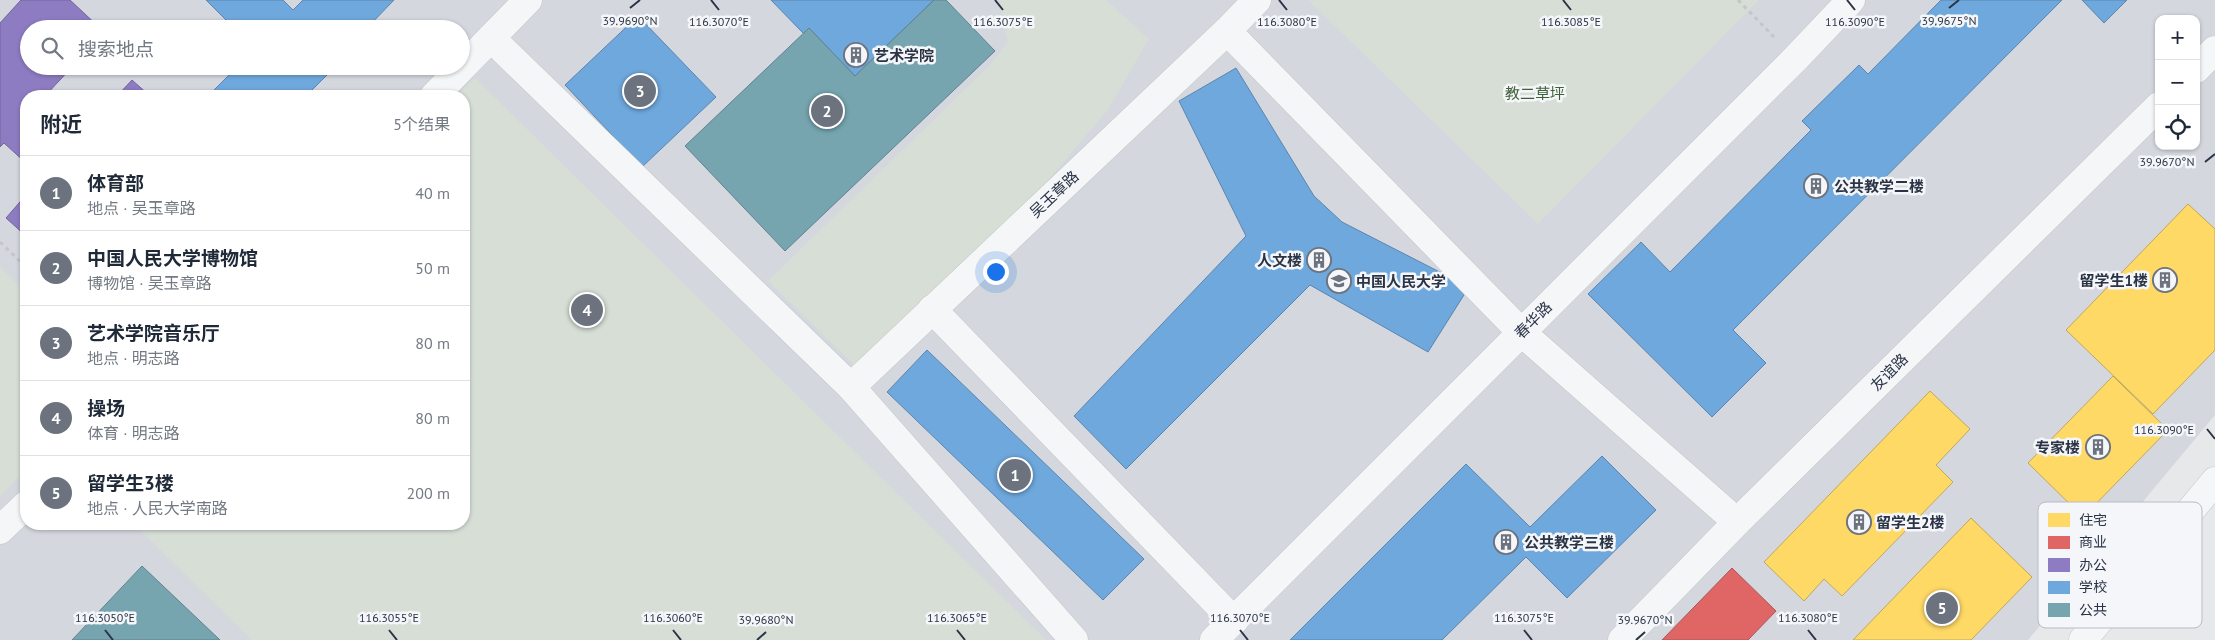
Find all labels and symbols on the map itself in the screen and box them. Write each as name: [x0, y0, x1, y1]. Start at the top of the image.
text: 39.9690°N: [603, 13, 657, 28]
text: 39.9675°N: [1922, 13, 1976, 28]
text: 116.3070°E: [689, 14, 749, 29]
text: 116.3075°E: [973, 14, 1033, 29]
text: 116.3080°E: [1257, 14, 1317, 29]
text: 116.3085°E: [1541, 14, 1601, 29]
text: 116.3090°E: [1825, 14, 1885, 29]
building icon: 艺术学院: [843, 42, 869, 68]
place label: 艺术学院: [874, 46, 934, 65]
pin: 3: [624, 72, 656, 110]
park label: 教二草坪: [1505, 84, 1565, 103]
pin: 2: [811, 92, 843, 130]
text: 39.9670°N: [2140, 154, 2194, 169]
street label: 吴玉章路: [1026, 167, 1082, 221]
building icon: 公共教学二楼: [1803, 173, 1829, 199]
place label: 公共教学二楼: [1834, 177, 1924, 196]
building icon: 人文楼: [1306, 247, 1332, 273]
place label: 人文楼: [1257, 251, 1302, 270]
your location: [983, 259, 1009, 285]
building icon: 留学生1楼: [2152, 267, 2178, 293]
school or university icon: 中国人民大学: [1326, 268, 1352, 294]
place label: 留学生1楼: [2079, 271, 2148, 290]
place label: 中国人民大学: [1356, 272, 1446, 291]
pin: 4: [571, 291, 603, 329]
street label: 春华路: [1510, 297, 1556, 343]
street label: 友谊路: [1866, 349, 1912, 395]
text: 116.3090°E: [2134, 422, 2194, 437]
building icon: 专家楼: [2085, 434, 2111, 460]
place label: 专家楼: [2035, 438, 2080, 457]
pin: 1: [999, 456, 1031, 494]
legend: [2038, 502, 2202, 628]
building icon: 留学生2楼: [1846, 509, 1872, 535]
text: 住宅: [2079, 511, 2107, 529]
place label: 留学生2楼: [1876, 513, 1945, 532]
building icon: 公共教学三楼: [1493, 529, 1519, 555]
place label: 公共教学三楼: [1524, 533, 1614, 552]
text: 商业: [2079, 533, 2107, 551]
text: 办公: [2079, 556, 2107, 574]
text: 学校: [2079, 578, 2107, 596]
pin: 5: [1926, 589, 1958, 627]
text: 公共: [2079, 601, 2107, 619]
text: 116.3050°E: [75, 610, 135, 625]
text: 116.3055°E: [359, 610, 419, 625]
text: 116.3060°E: [643, 610, 703, 625]
text: 116.3065°E: [927, 610, 987, 625]
text: 116.3070°E: [1210, 610, 1270, 625]
text: 116.3075°E: [1494, 610, 1554, 625]
text: 116.3080°E: [1778, 610, 1838, 625]
text: 39.9680°N: [739, 612, 793, 627]
text: 39.9670°N: [1618, 612, 1672, 627]

